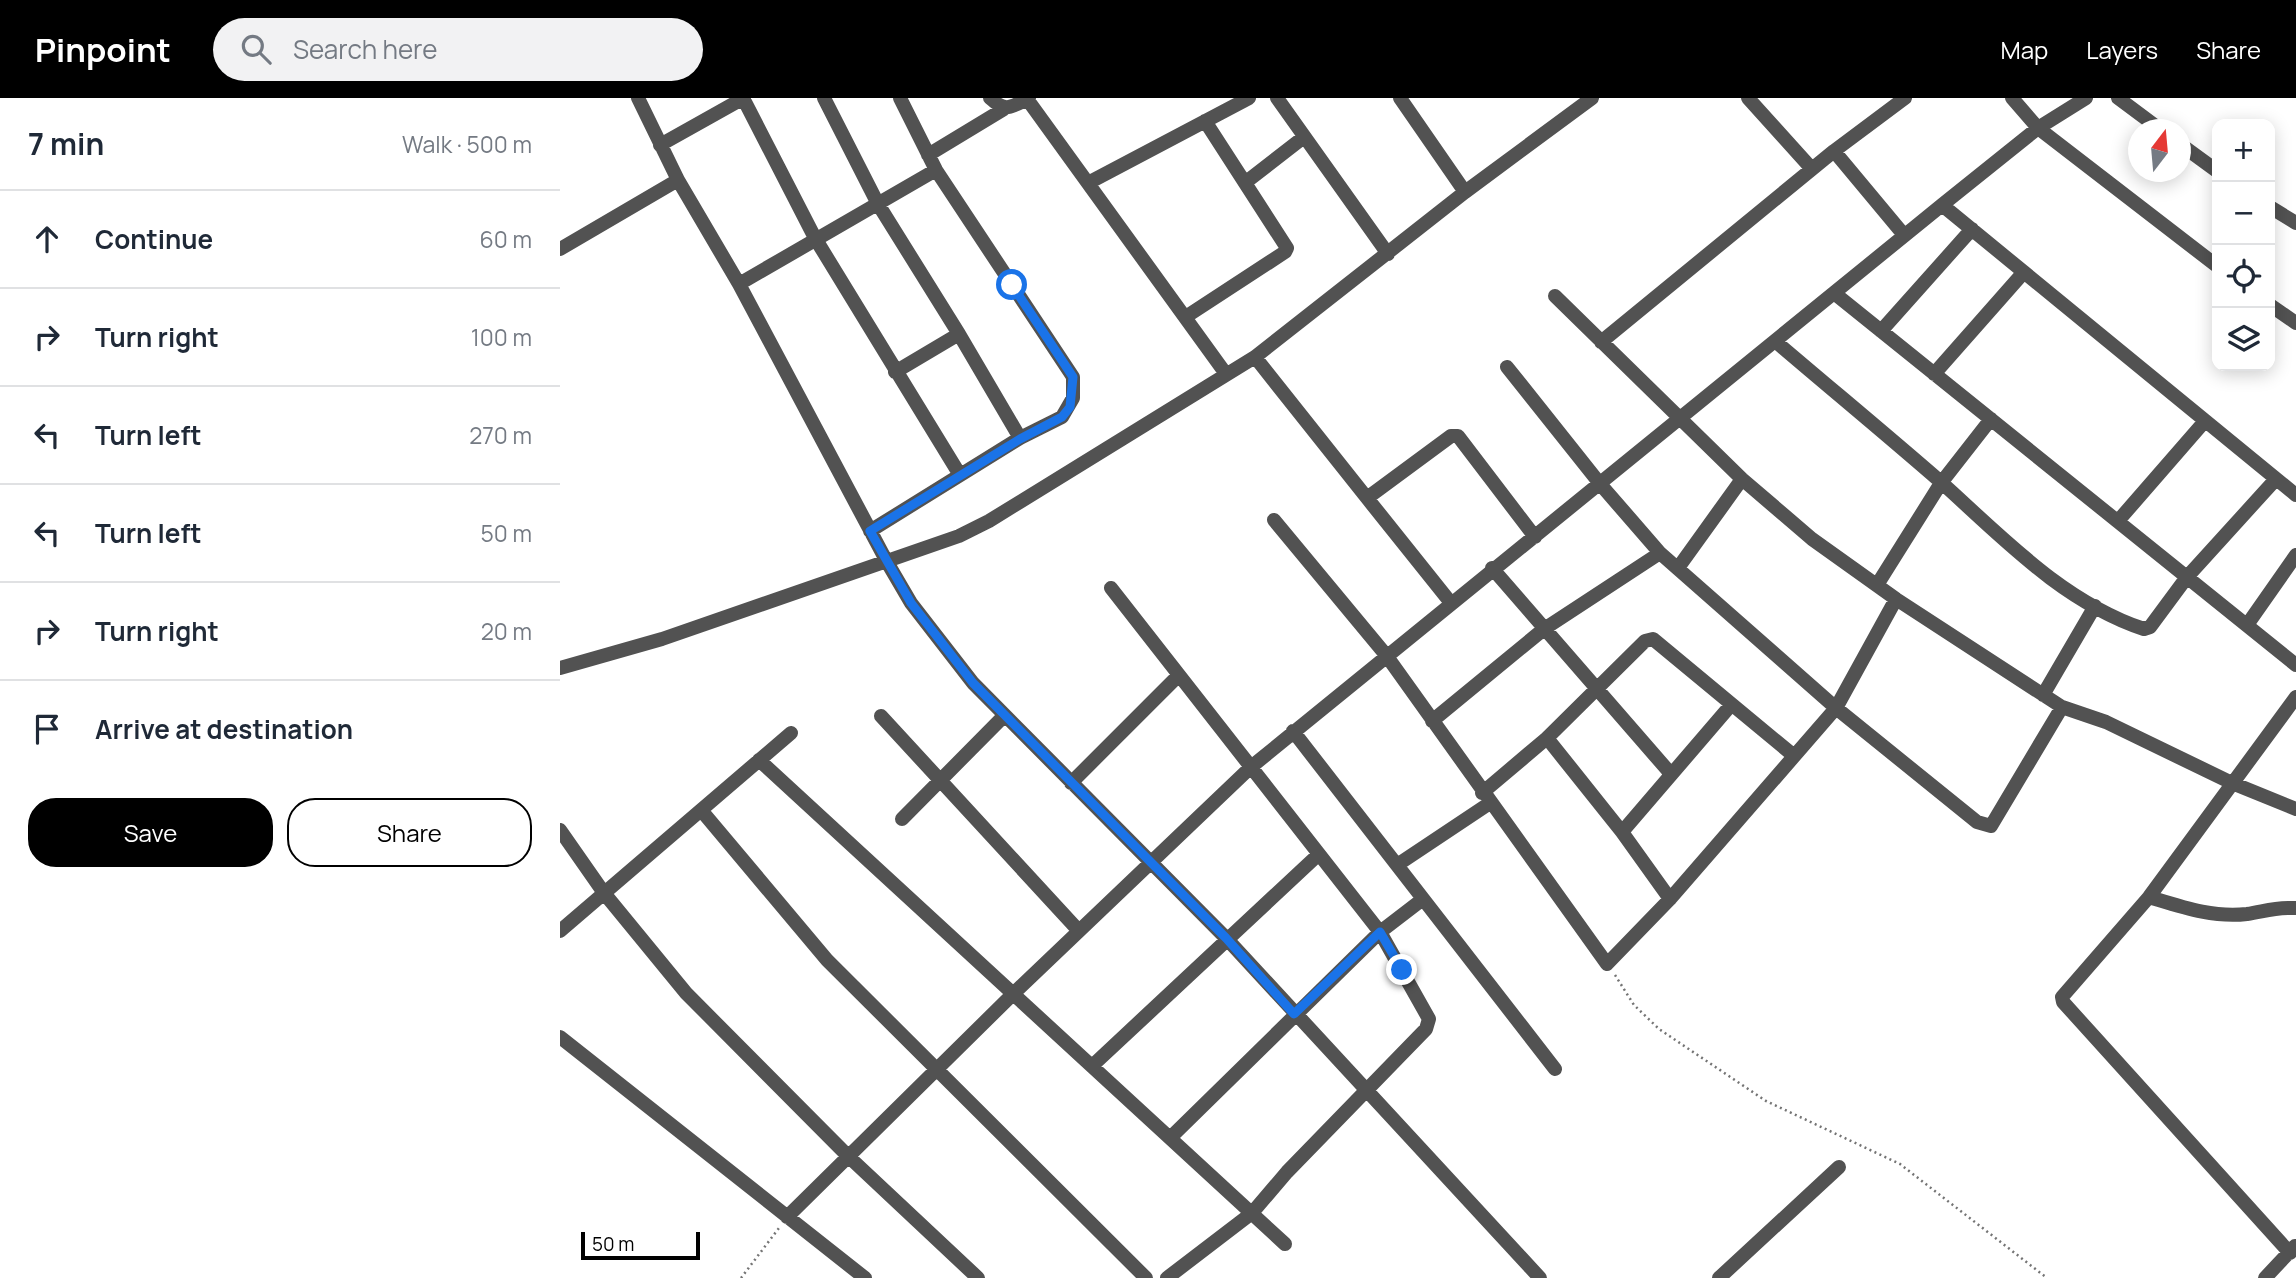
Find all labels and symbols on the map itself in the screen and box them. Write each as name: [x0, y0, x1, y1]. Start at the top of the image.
north arrow: [2128, 119, 2191, 182]
route start: [996, 269, 1027, 300]
route end: [1386, 954, 1417, 985]
scale bar: [581, 1229, 700, 1261]

